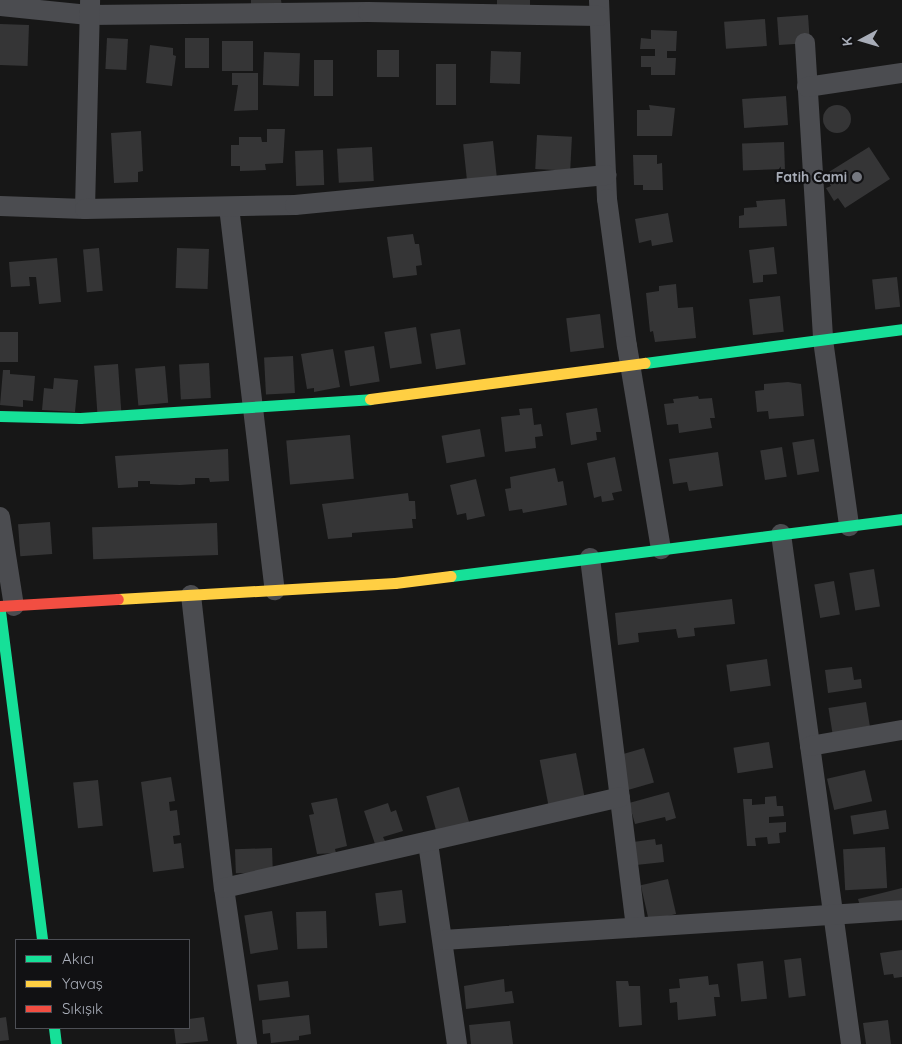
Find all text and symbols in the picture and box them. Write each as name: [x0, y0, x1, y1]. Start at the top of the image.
north arrow: [837, 15, 887, 65]
text: K: [838, 36, 857, 47]
place label: Fatih Cami: [776, 169, 847, 185]
marker: Fatih Cami: [851, 171, 863, 183]
legend: [15, 939, 190, 1029]
text: Akıcı: [62, 949, 94, 968]
text: Yavaş: [62, 974, 103, 993]
text: Sıkışık: [62, 999, 103, 1018]

